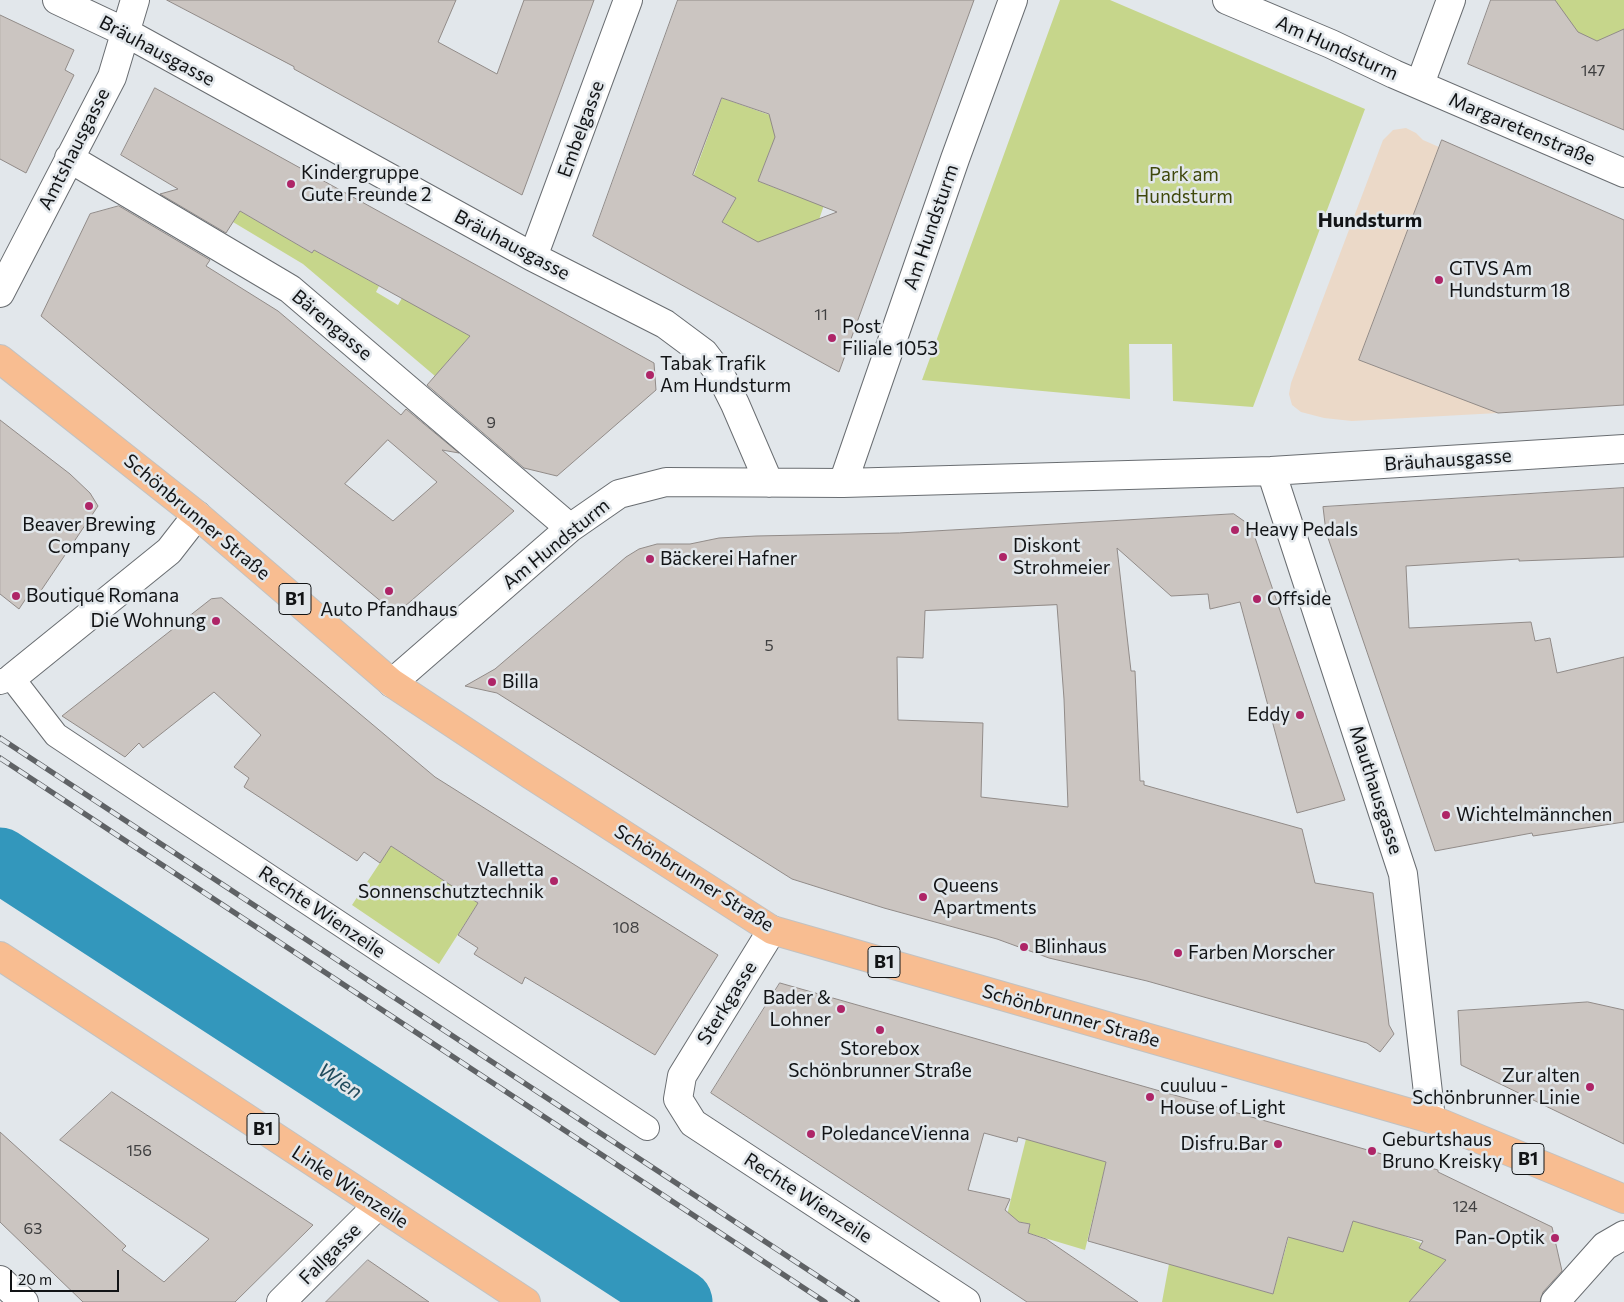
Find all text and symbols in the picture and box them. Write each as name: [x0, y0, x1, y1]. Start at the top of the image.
street label: Bräuhausgasse: [95, 11, 219, 91]
street label: Am Hundsturm: [1272, 11, 1402, 85]
house number: 147: [1581, 61, 1605, 81]
street label: Embelgasse: [553, 77, 609, 181]
street label: Amtshausgasse: [34, 84, 114, 214]
street label: Margaretenstraße: [1445, 88, 1599, 170]
street label: Am Hundsturm: [899, 161, 963, 293]
place label: Kindergruppe Gute Freunde 2: [301, 162, 431, 206]
park label: Park am Hundsturm: [1135, 164, 1233, 208]
marker: Kindergruppe Gute Freunde 2: [285, 178, 297, 190]
street label: Bräuhausgasse: [450, 205, 574, 285]
district label: Hundsturm: [1318, 208, 1422, 232]
place label: GTVS Am Hundsturm 18: [1449, 258, 1570, 302]
marker: GTVS Am Hundsturm 18: [1433, 274, 1445, 286]
street label: Bärengasse: [287, 285, 377, 365]
house number: 11: [814, 305, 828, 325]
place label: Post Filiale 1053: [842, 316, 938, 360]
marker: Post Filiale 1053: [826, 332, 838, 344]
place label: Tabak Trafik Am Hundsturm: [660, 353, 791, 397]
marker: Tabak Trafik Am Hundsturm: [644, 369, 656, 381]
house number: 9: [486, 413, 496, 433]
street label: Bräuhausgasse: [1384, 444, 1512, 476]
street label: Schönbrunner Straße: [119, 449, 275, 585]
street label: Am Hundsturm: [498, 494, 614, 594]
marker: Beaver Brewing Company: [83, 500, 95, 512]
place label: Beaver Brewing Company: [22, 514, 156, 558]
place label: Heavy Pedals: [1245, 519, 1358, 541]
marker: Heavy Pedals: [1229, 524, 1241, 536]
place label: Diskont Strohmeier: [1013, 535, 1110, 579]
place label: Bäckerei Hafner: [660, 548, 797, 570]
marker: Diskont Strohmeier: [997, 551, 1009, 563]
marker: Bäckerei Hafner: [644, 553, 656, 565]
road number: B1: [279, 584, 311, 614]
place label: Boutique Romana: [26, 585, 179, 607]
marker: Auto Pfandhaus: [383, 585, 395, 597]
place label: Offside: [1267, 588, 1331, 610]
marker: Boutique Romana: [10, 590, 22, 602]
marker: Offside: [1251, 593, 1263, 605]
place label: Auto Pfandhaus: [320, 599, 458, 621]
place label: Die Wohnung: [90, 610, 206, 632]
marker: Die Wohnung: [210, 615, 222, 627]
house number: 5: [764, 636, 774, 656]
place label: Billa: [502, 671, 539, 693]
marker: Billa: [486, 676, 498, 688]
place label: Eddy: [1247, 704, 1290, 726]
marker: Eddy: [1294, 709, 1306, 721]
street label: Mauthausgasse: [1344, 723, 1408, 857]
place label: Wichtelmännchen: [1456, 804, 1612, 826]
marker: Wichtelmännchen: [1440, 809, 1452, 821]
street label: Schönbrunner Straße: [610, 820, 778, 936]
place label: Valletta Sonnenschutztechnik: [358, 859, 544, 903]
street label: Rechte Wienzeile: [254, 861, 390, 963]
marker: Valletta Sonnenschutztechnik: [548, 875, 560, 887]
place label: Queens Apartments: [933, 875, 1037, 919]
marker: Queens Apartments: [917, 891, 929, 903]
house number: 108: [613, 918, 639, 938]
place label: Blinhaus: [1034, 936, 1107, 958]
marker: Blinhaus: [1018, 941, 1030, 953]
place label: Farben Morscher: [1188, 942, 1335, 964]
road number: B1: [868, 946, 900, 978]
marker: Farben Morscher: [1172, 947, 1184, 959]
street label: Sterkgasse: [692, 957, 762, 1049]
street label: Schönbrunner Straße: [980, 980, 1162, 1052]
place label: Bader & Lohner: [763, 987, 831, 1031]
marker: Bader & Lohner: [835, 1003, 847, 1015]
marker: Storebox Schönbrunner Straße: [874, 1024, 886, 1036]
place label: Storebox Schönbrunner Straße: [788, 1038, 972, 1082]
water label: Wien: [314, 1058, 366, 1104]
place label: Zur alten Schönbrunner Linie: [1412, 1065, 1580, 1109]
place label: cuuluu - House of Light: [1160, 1075, 1286, 1119]
marker: Zur alten Schönbrunner Linie: [1584, 1081, 1596, 1093]
marker: cuuluu - House of Light: [1144, 1091, 1156, 1103]
road number: B1: [247, 1114, 279, 1144]
place label: PoledanceVienna: [821, 1123, 970, 1145]
marker: PoledanceVienna: [805, 1128, 817, 1140]
place label: Geburtshaus Bruno Kreisky: [1382, 1129, 1502, 1173]
place label: Disfru.Bar: [1181, 1133, 1268, 1155]
marker: Disfru.Bar: [1272, 1138, 1284, 1150]
house number: 156: [126, 1141, 152, 1161]
street label: Linke Wienzeile: [287, 1141, 413, 1233]
road number: B1: [1512, 1144, 1544, 1174]
marker: Geburtshaus Bruno Kreisky: [1366, 1145, 1378, 1157]
street label: Rechte Wienzeile: [740, 1148, 876, 1248]
house number: 124: [1452, 1197, 1478, 1217]
house number: 63: [24, 1219, 42, 1239]
street label: Fallgasse: [295, 1219, 365, 1289]
place label: Pan-Optik: [1455, 1227, 1545, 1249]
marker: Pan-Optik: [1549, 1232, 1561, 1244]
scale bar: [12, 1260, 121, 1292]
text: 20 m: [18, 1270, 52, 1288]

